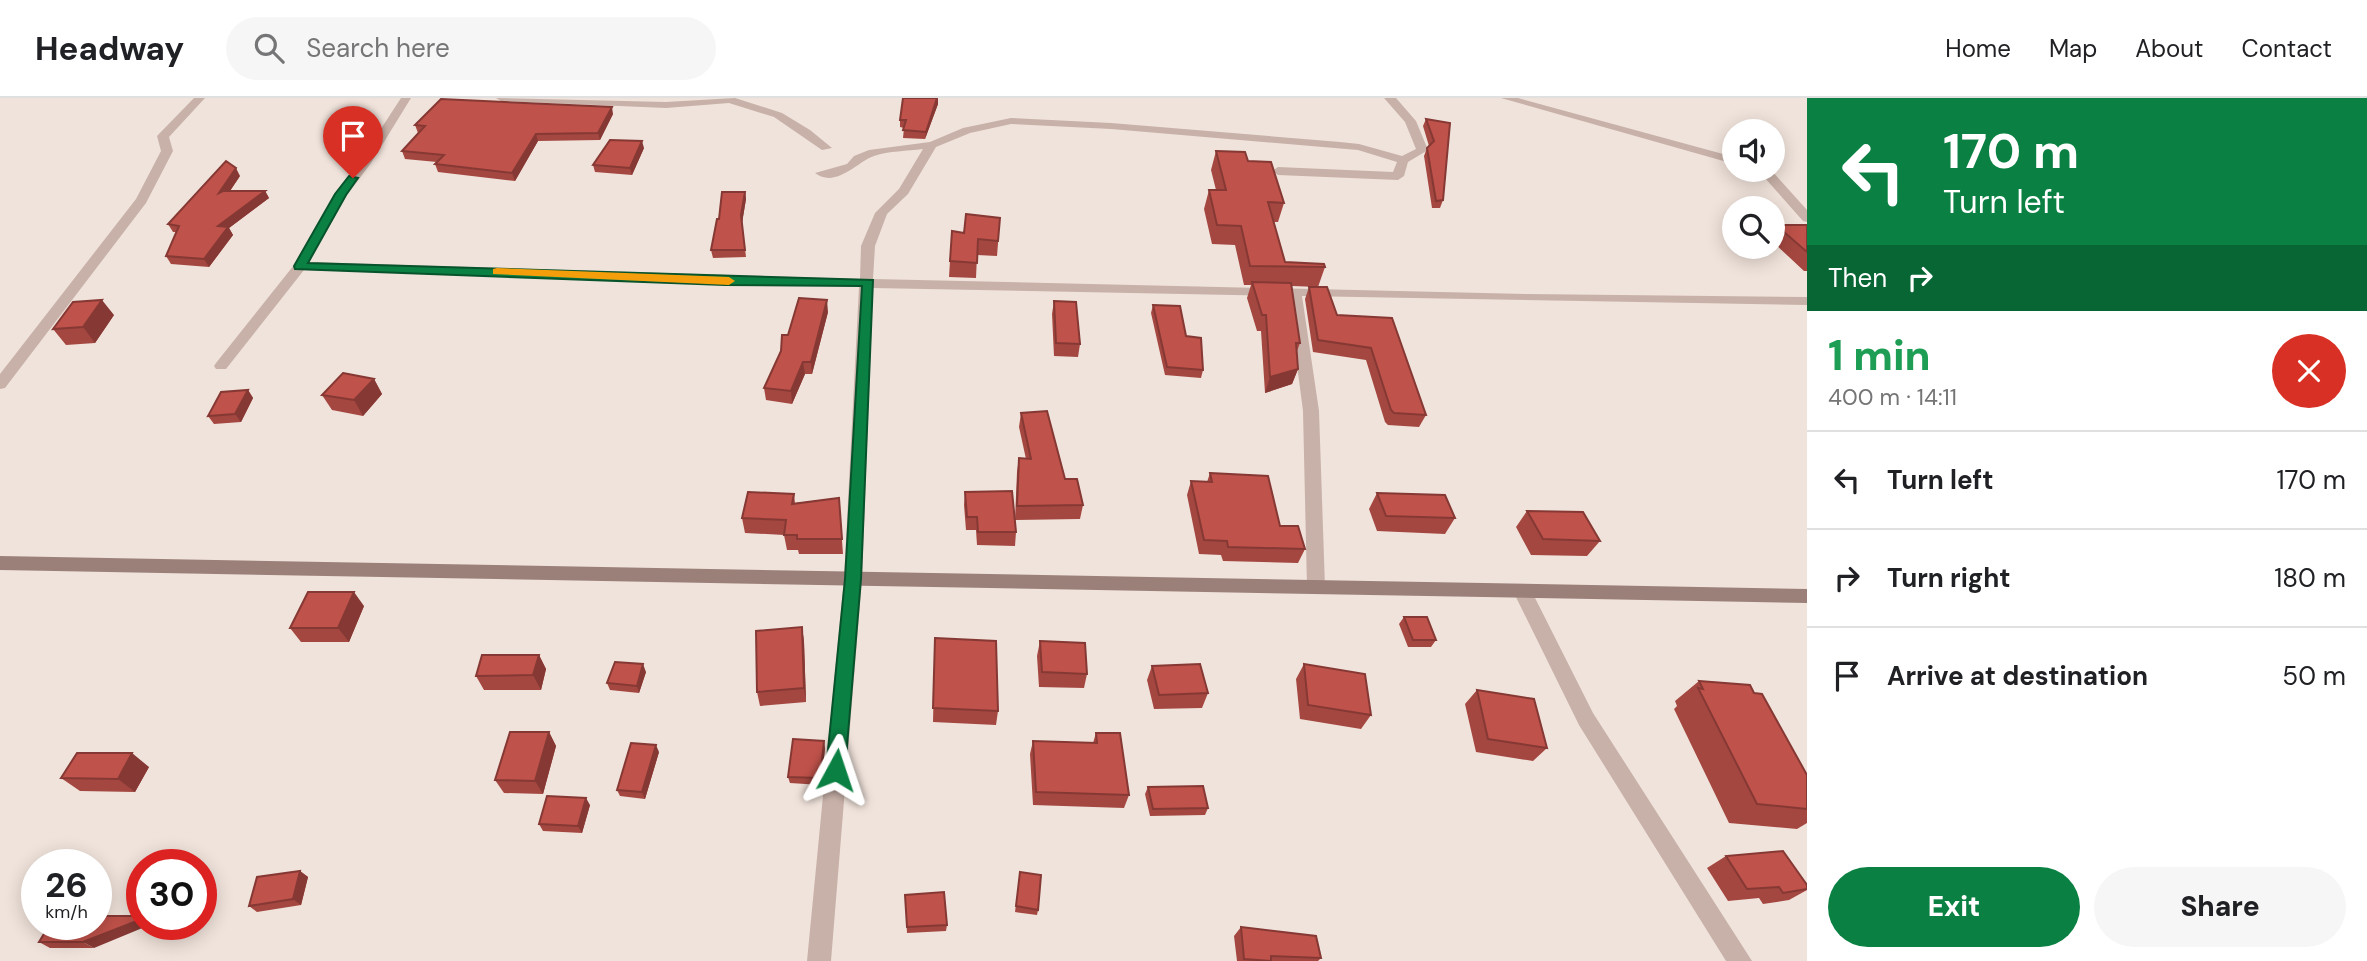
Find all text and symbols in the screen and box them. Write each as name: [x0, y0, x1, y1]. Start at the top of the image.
search box: [226, 17, 716, 80]
text: Headway: [35, 27, 184, 70]
icon: search: [250, 29, 288, 67]
text: Search here: [306, 31, 450, 65]
text: Home: [1945, 33, 2011, 64]
text: Map: [2049, 33, 2097, 64]
text: About: [2135, 33, 2204, 64]
text: Contact: [2242, 33, 2332, 64]
pin: [323, 106, 383, 178]
icon: arrive: [334, 117, 372, 155]
map controls: [1722, 119, 1785, 259]
button: sound: [1722, 119, 1785, 182]
text: 170 m: [1943, 119, 2079, 183]
icon: left: [1828, 126, 1919, 217]
text: Turn left: [1943, 181, 2065, 223]
button: search: [1722, 196, 1785, 259]
icon: right: [1901, 259, 1939, 297]
text: Then: [1828, 261, 1887, 295]
text: 1 min: [1828, 328, 1931, 383]
button: close: [2272, 334, 2346, 408]
text: 400 m · 14:11: [1828, 382, 1957, 412]
icon: left: [1828, 461, 1866, 499]
text: Turn left: [1887, 463, 1994, 497]
text: 170 m: [2277, 463, 2346, 497]
icon: right: [1828, 559, 1866, 597]
text: Turn right: [1887, 561, 2011, 595]
text: 180 m: [2274, 561, 2346, 595]
icon: arrive: [1828, 657, 1866, 695]
text: Arrive at destination: [1887, 659, 2148, 693]
text: 50 m: [2282, 659, 2346, 693]
position arrow: [799, 733, 873, 807]
speed limit sign: 30: [126, 849, 217, 940]
text: 26: [45, 862, 88, 908]
button: Exit: [1828, 867, 2080, 947]
button: Share: [2094, 867, 2346, 947]
text: km/h: [45, 900, 88, 924]

